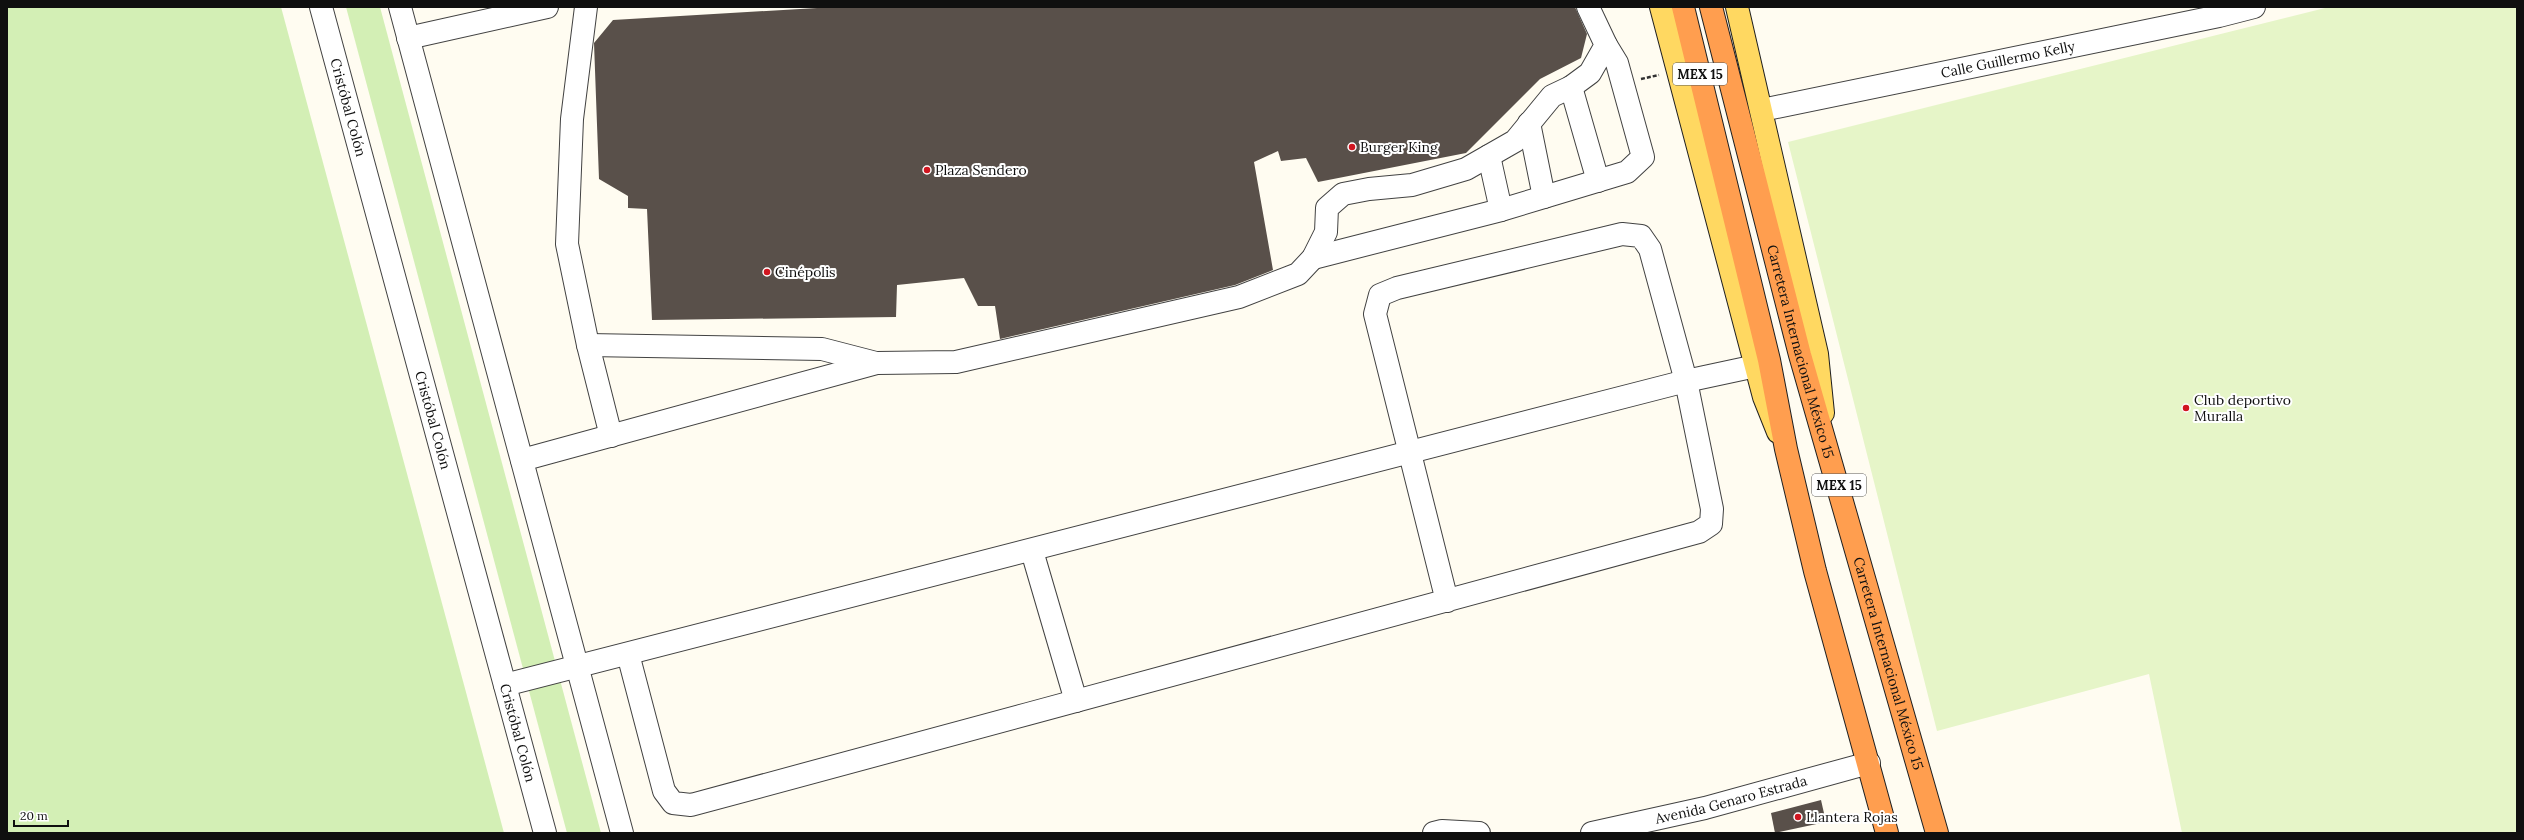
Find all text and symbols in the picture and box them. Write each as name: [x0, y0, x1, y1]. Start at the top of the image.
street label: Calle Guillermo Kelly: [1939, 37, 2077, 82]
street label: Cristóbal Colón: [326, 56, 370, 159]
road number: MEX 15: [1673, 63, 1727, 85]
place label: Burger King: [1360, 138, 1438, 156]
marker: Burger King: [1347, 142, 1357, 152]
place label: Plaza Sendero: [935, 161, 1027, 179]
marker: Plaza Sendero: [922, 165, 932, 175]
street label: Carretera Internacional México 15: [1763, 243, 1838, 461]
place label: Cinépolis: [775, 263, 836, 281]
marker: Cinépolis: [762, 267, 772, 277]
street label: Cristóbal Colón: [411, 369, 455, 472]
place label: Club deportivo Muralla: [2194, 391, 2291, 425]
marker: Club deportivo Muralla: [2181, 403, 2191, 413]
road number: MEX 15: [1812, 474, 1866, 496]
street label: Carretera Internacional México 15: [1849, 555, 1927, 772]
street label: Cristóbal Colón: [496, 682, 540, 785]
street label: Avenida Genaro Estrada: [1652, 771, 1809, 828]
scale bar: [14, 802, 68, 828]
text: 20 m: [20, 808, 48, 823]
place label: Llantera Rojas: [1806, 808, 1898, 826]
marker: Llantera Rojas: [1793, 812, 1803, 822]

